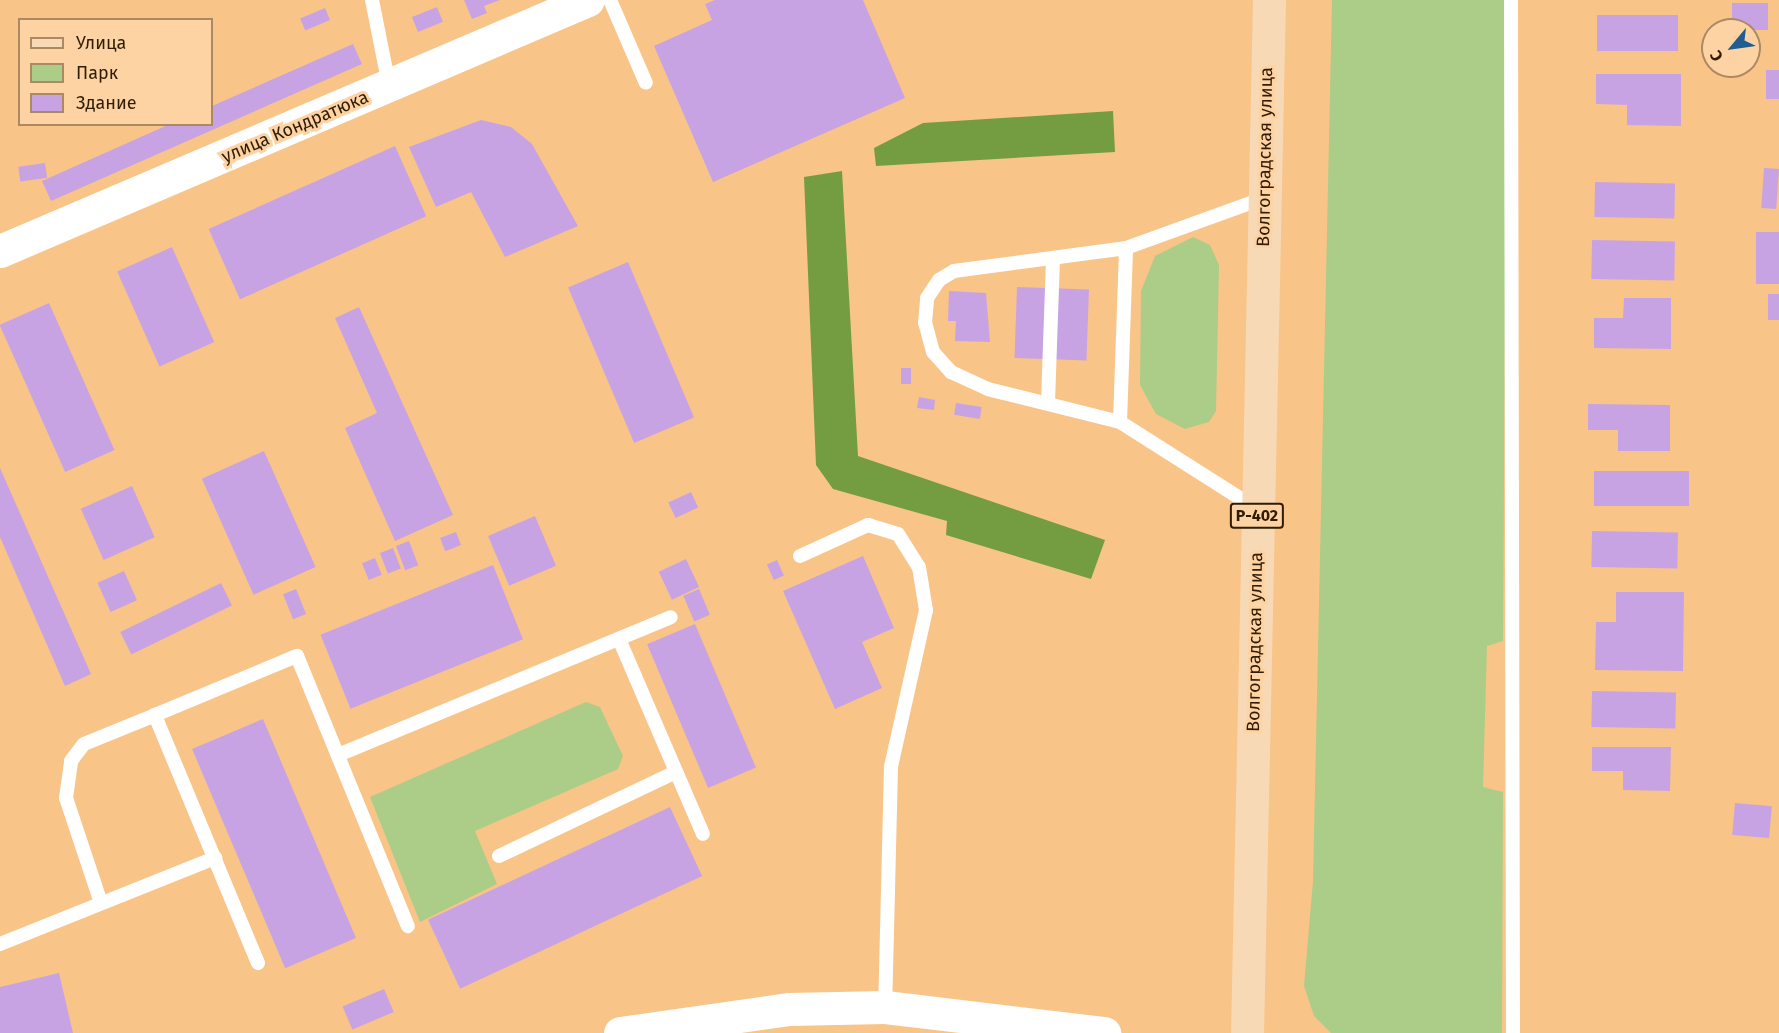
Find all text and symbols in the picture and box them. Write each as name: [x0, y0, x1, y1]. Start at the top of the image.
legend: [18, 18, 213, 126]
north arrow: [1701, 18, 1761, 78]
text: Улица: [76, 32, 126, 54]
text: С: [1706, 47, 1727, 65]
text: Парк: [76, 62, 118, 84]
street label: Волгоградская улица: [1253, 67, 1277, 247]
street label: улица Кондратюка: [218, 86, 372, 168]
text: Здание: [76, 92, 137, 114]
road number: Р-402: [1228, 503, 1286, 529]
street label: Волгоградская улица: [1243, 552, 1267, 732]

